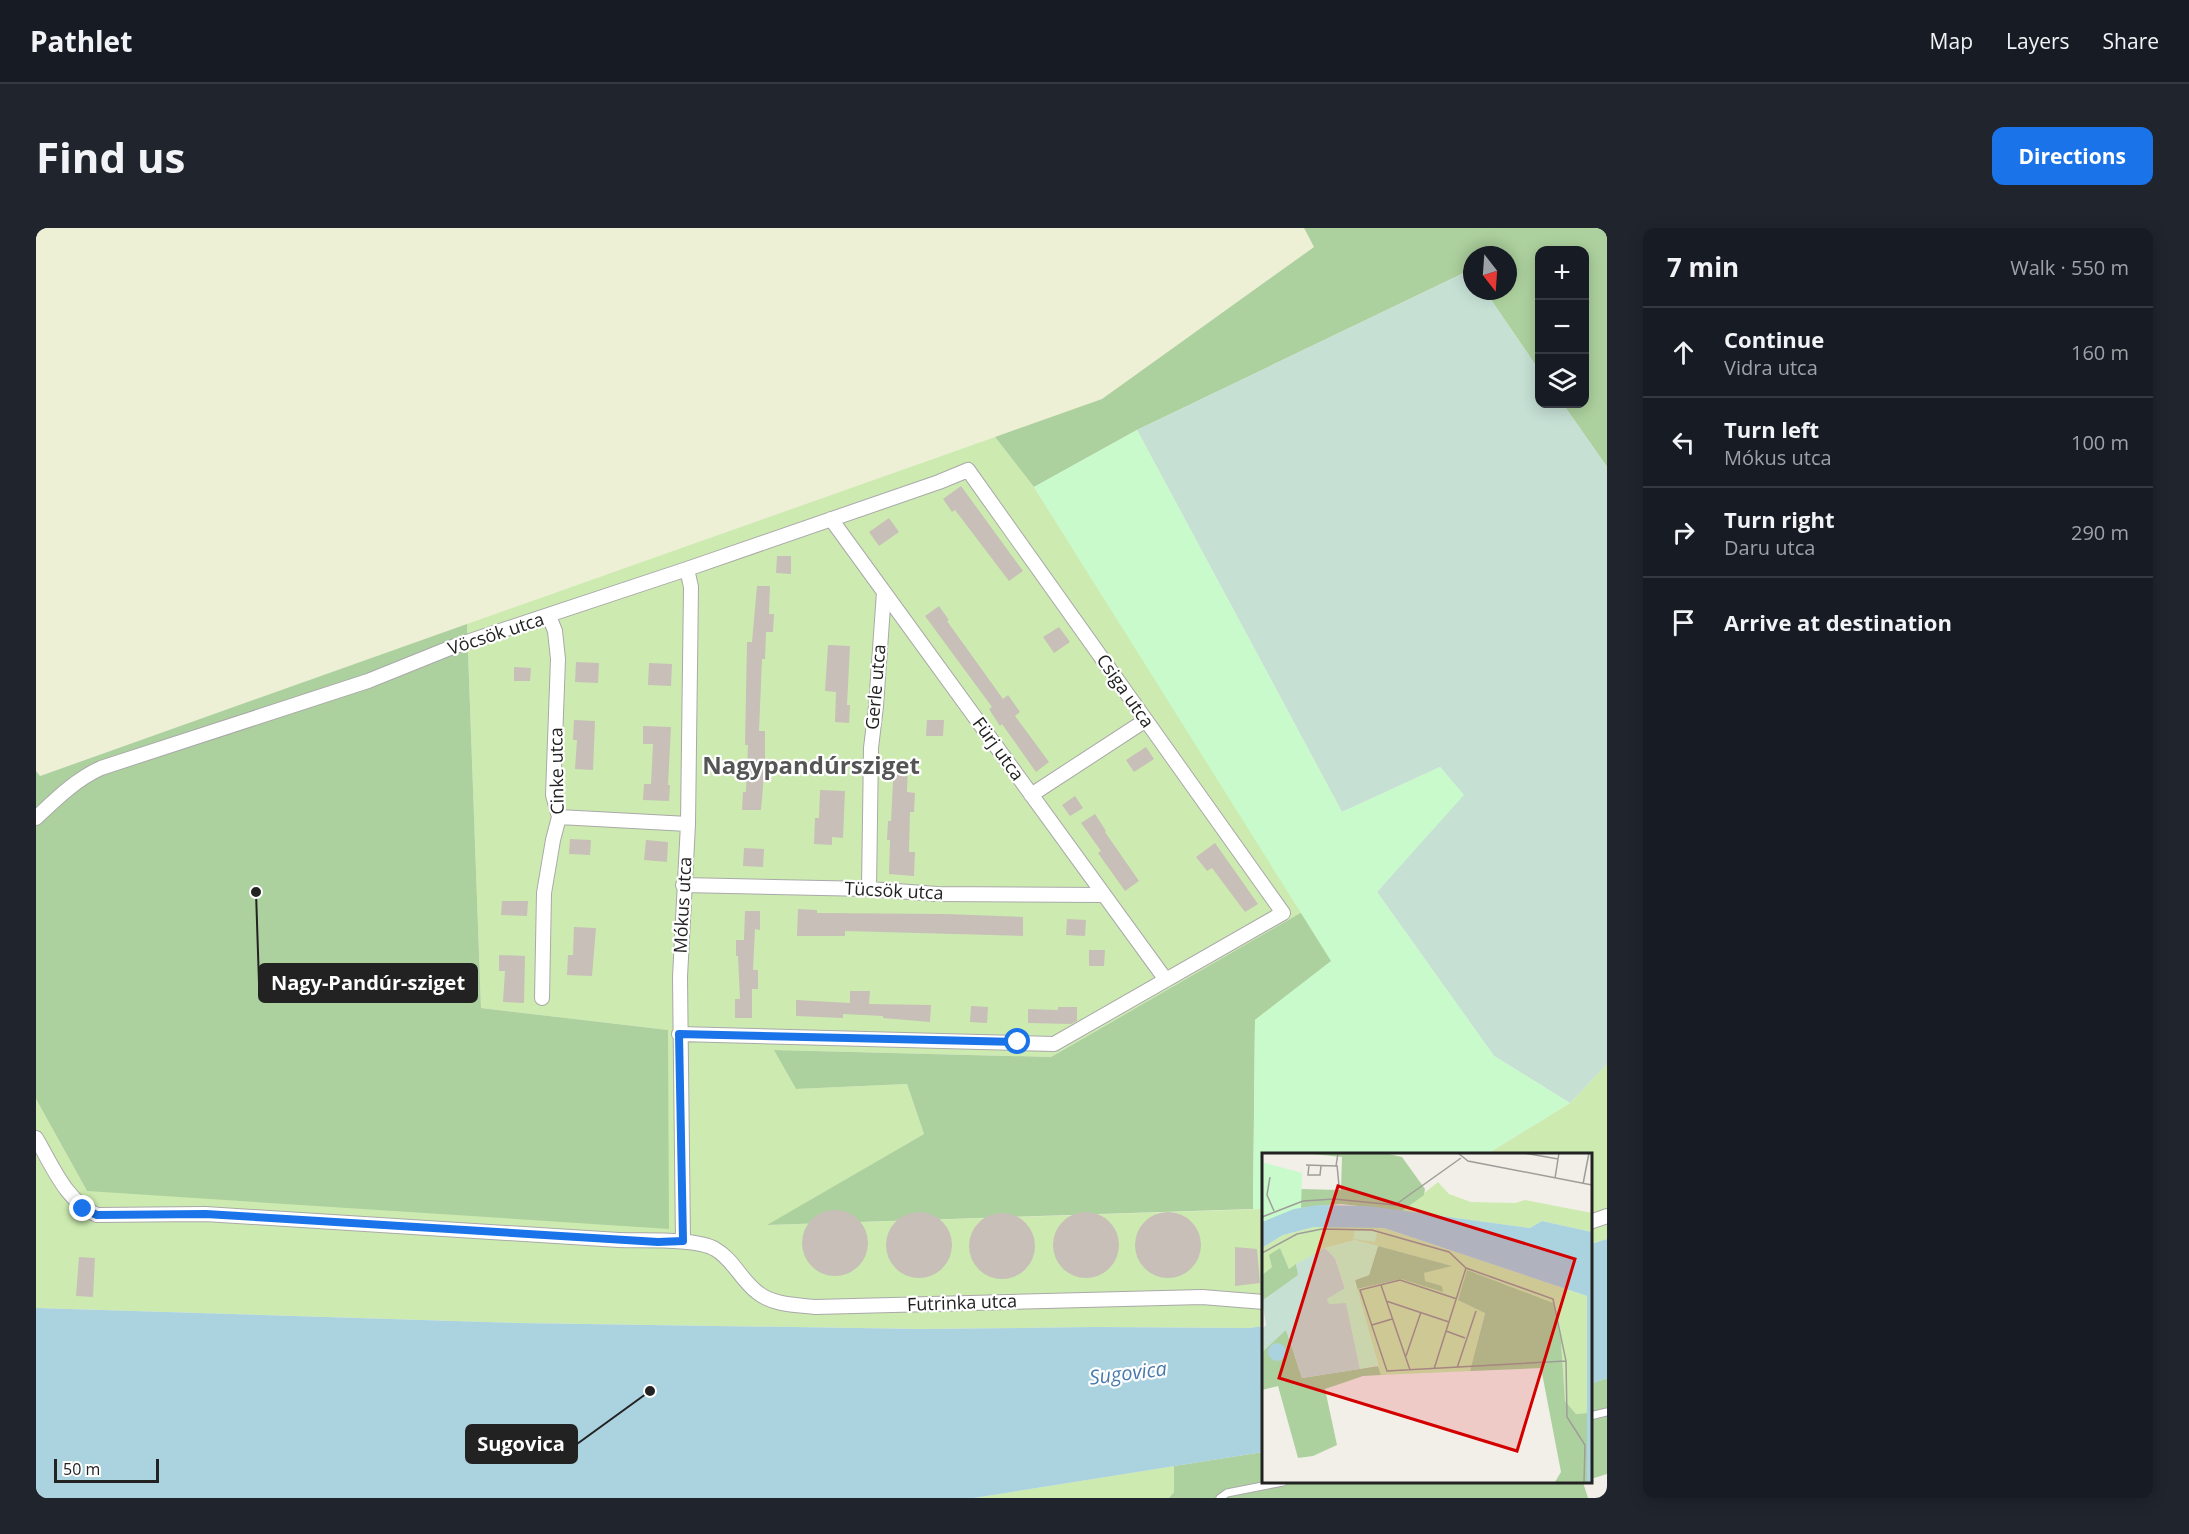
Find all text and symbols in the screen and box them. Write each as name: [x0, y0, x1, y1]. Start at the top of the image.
text: Pathlet: [30, 22, 132, 60]
text: Map: [1930, 27, 1973, 55]
text: Layers: [2006, 27, 2070, 55]
text: Share: [2103, 27, 2159, 55]
button: Directions: [1992, 127, 2153, 185]
text: Find us: [36, 128, 185, 185]
north arrow: [1463, 246, 1517, 300]
map controls: [1535, 246, 1589, 408]
button: +: [1535, 246, 1589, 300]
text: 7 min: [1667, 249, 1739, 285]
text: Walk · 550 m: [2010, 254, 2129, 281]
button: −: [1535, 300, 1589, 354]
text: Continue: [1724, 324, 1824, 354]
icon: ahead: [1667, 336, 1700, 369]
text: 160 m: [2071, 339, 2129, 366]
button: layers: [1535, 354, 1589, 408]
text: Vidra utca: [1724, 354, 1818, 381]
text: Turn left: [1724, 414, 1819, 444]
icon: left: [1667, 426, 1700, 459]
text: 100 m: [2071, 429, 2129, 456]
text: Mókus utca: [1724, 444, 1832, 471]
text: Turn right: [1724, 504, 1835, 534]
icon: right: [1667, 516, 1700, 549]
text: 290 m: [2071, 519, 2129, 546]
text: Daru utca: [1724, 534, 1815, 561]
street label: Vöcsök utca: [445, 606, 547, 660]
icon: arrive: [1667, 606, 1700, 639]
text: Arrive at destination: [1724, 607, 1952, 637]
street label: Gerle utca: [859, 643, 891, 731]
street label: Csiga utca: [1092, 649, 1160, 732]
street label: Fürj utca: [968, 712, 1030, 785]
street label: Cinke utca: [543, 727, 569, 815]
district label: Nagypandúrsziget: [702, 748, 920, 781]
street label: Mókus utca: [667, 856, 697, 954]
street label: Tücsök utca: [844, 875, 944, 905]
callout: Nagy-Pandúr-sziget: [259, 964, 477, 1002]
text: Nagy-Pandúr-sziget: [271, 969, 465, 996]
route start: [1004, 1028, 1030, 1054]
inset map: [1262, 1153, 1592, 1483]
route end: [69, 1195, 95, 1221]
street label: Futrinka utca: [907, 1288, 1017, 1316]
water label: Sugovica: [1088, 1354, 1168, 1391]
callout: Sugovica: [466, 1425, 577, 1463]
text: Sugovica: [477, 1430, 565, 1457]
scale bar: [54, 1456, 159, 1484]
text: 50 m: [63, 1458, 100, 1480]

